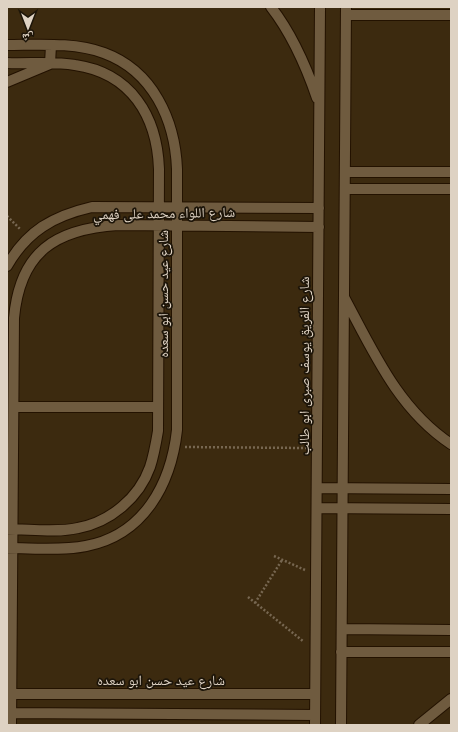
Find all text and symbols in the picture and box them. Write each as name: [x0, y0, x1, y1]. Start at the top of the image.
north arrow: [8, 8, 48, 48]
text: ش: [22, 30, 34, 45]
street label: شارع اللواء محمد على فهمي: [93, 203, 235, 226]
street label: شارع عيد حسن ابو سعده: [154, 230, 173, 358]
street label: شارع الفريق يوسف صبرى ابو طالب: [295, 277, 314, 455]
street label: شارع عيد حسن ابو سعده: [97, 671, 225, 690]

